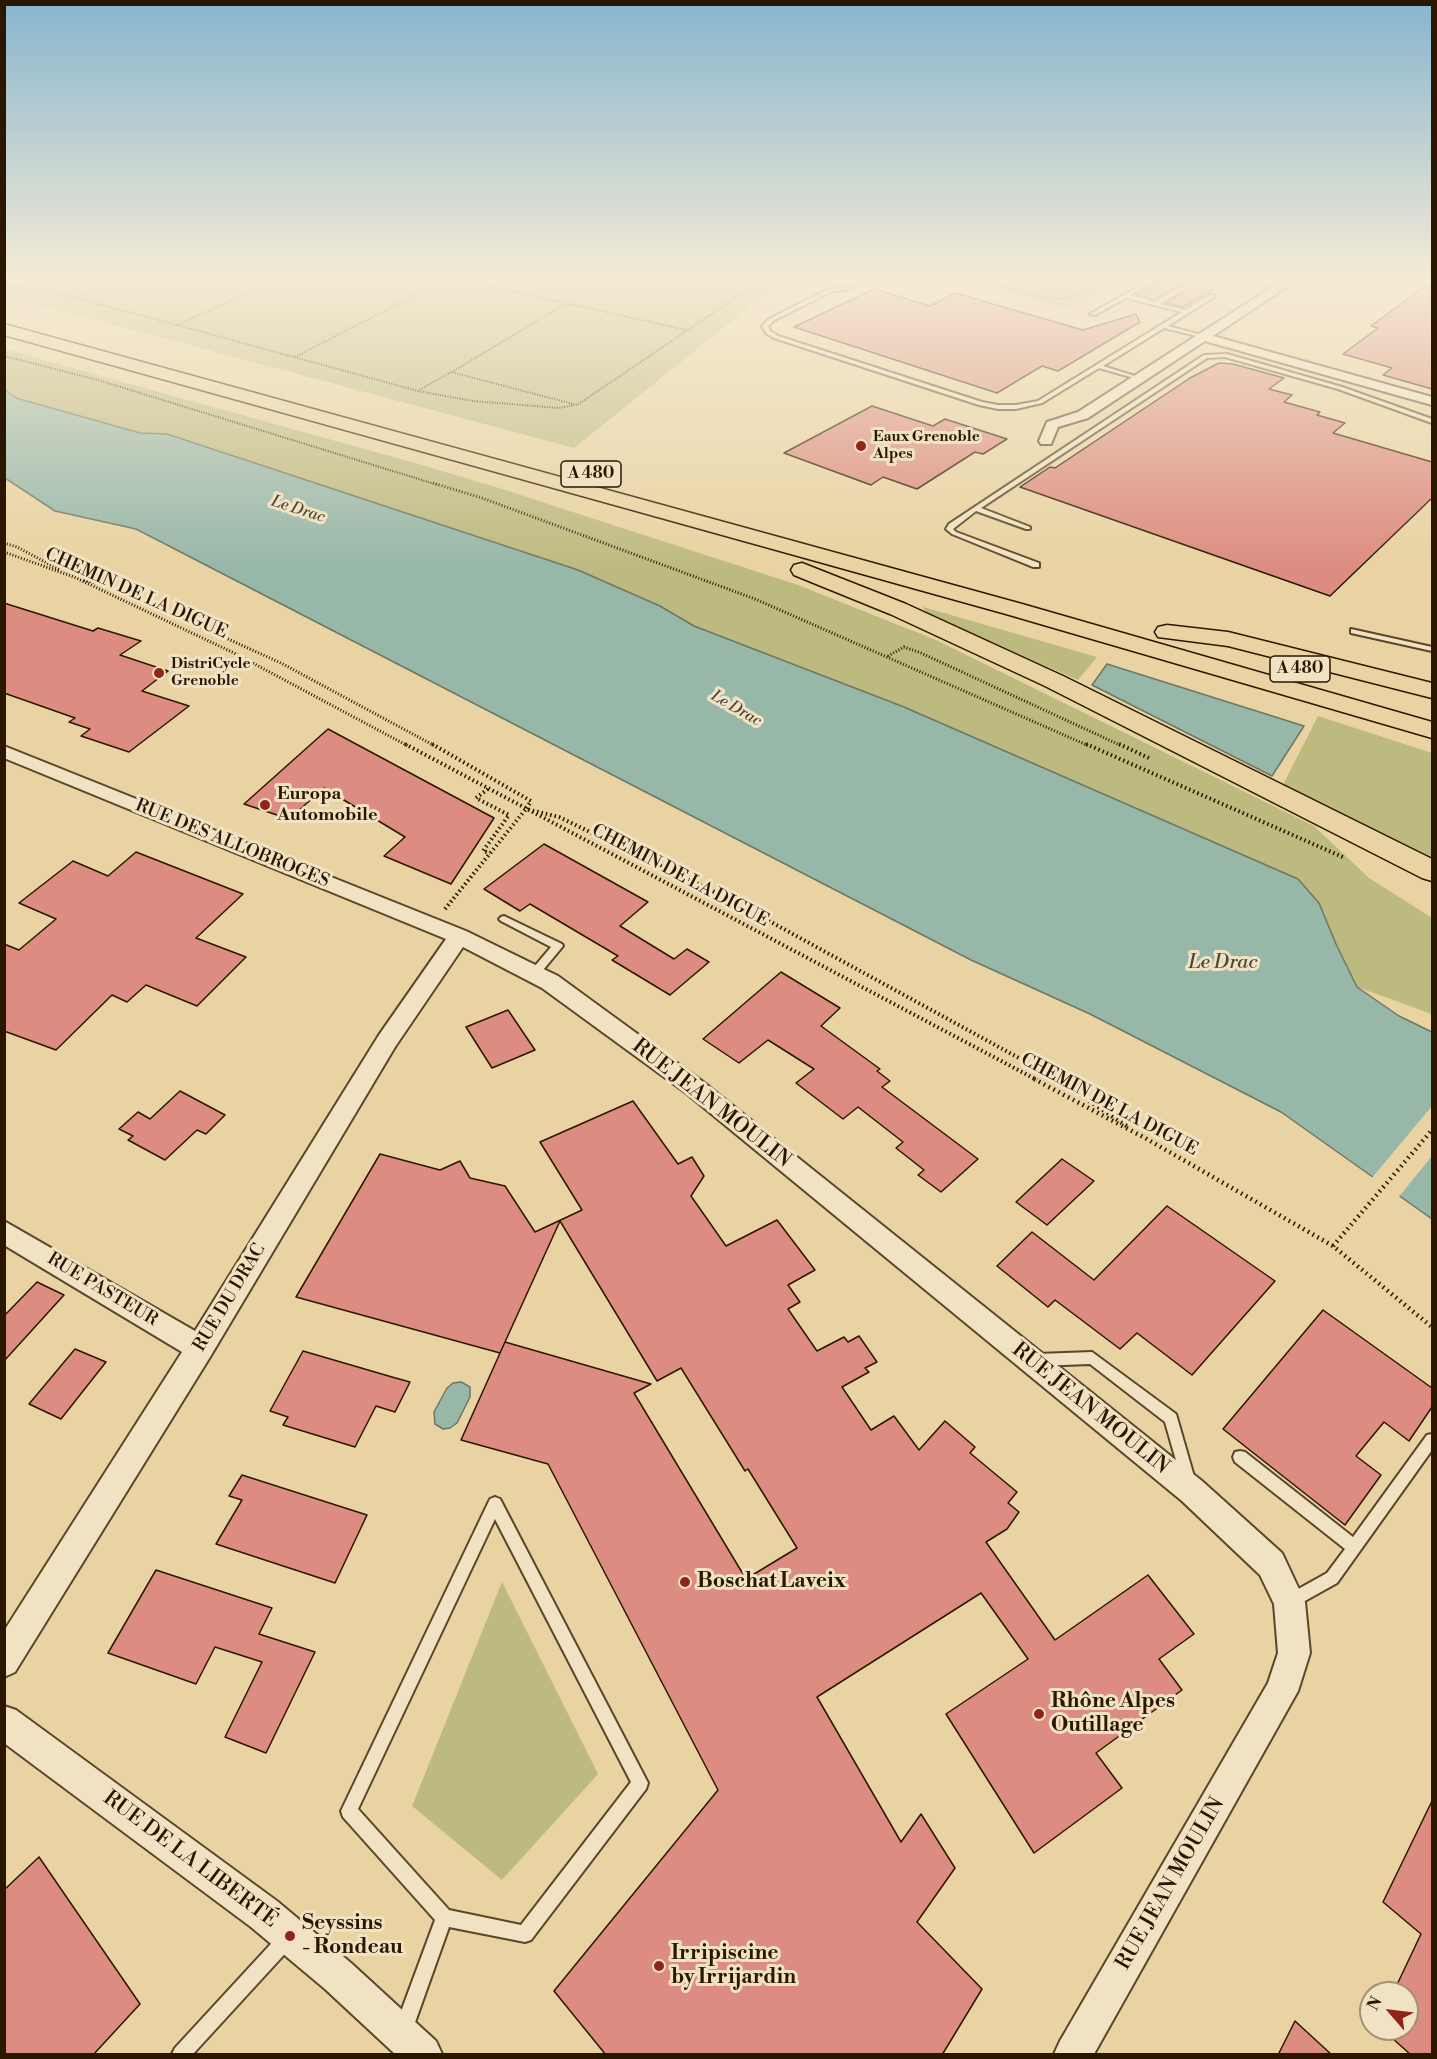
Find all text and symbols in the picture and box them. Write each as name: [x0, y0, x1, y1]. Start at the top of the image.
place label: Eaux Grenoble Alpes: [873, 428, 980, 463]
marker: Eaux Grenoble Alpes: [854, 439, 868, 453]
road number: A 480: [561, 461, 621, 487]
water label: Le Drac: [269, 492, 327, 528]
street label: CHEMIN DE LA DIGUE: [41, 544, 231, 644]
place label: DistriCycle Grenoble: [171, 655, 251, 690]
road number: A 480: [1270, 656, 1330, 682]
marker: DistriCycle Grenoble: [152, 666, 166, 680]
water label: Le Drac: [707, 687, 765, 731]
place label: Europa Automobile: [277, 784, 378, 826]
street label: RUE DES ALLOBROGES: [132, 795, 332, 893]
marker: Europa Automobile: [258, 798, 272, 812]
street label: CHEMIN DE LA DIGUE: [588, 820, 772, 932]
water label: Le Drac: [1188, 951, 1258, 975]
street label: RUE JEAN MOULIN: [626, 1034, 796, 1174]
street label: CHEMIN DE LA DIGUE: [1017, 1049, 1201, 1161]
street label: RUE DU DRAC: [189, 1240, 271, 1356]
street label: RUE PASTEUR: [43, 1249, 161, 1331]
street label: RUE JEAN MOULIN: [1006, 1338, 1174, 1480]
place label: Boschat Laveix: [697, 1569, 846, 1595]
marker: Boschat Laveix: [678, 1575, 692, 1589]
place label: Rhône Alpes Outillage: [1051, 1689, 1175, 1739]
marker: Rhône Alpes Outillage: [1032, 1707, 1046, 1721]
street label: RUE DE LA LIBERTÉ: [98, 1786, 282, 1934]
street label: RUE JEAN MOULIN: [1111, 1793, 1231, 1975]
place label: Seyssins - Rondeau: [302, 1911, 403, 1961]
marker: Seyssins - Rondeau: [283, 1929, 297, 1943]
place label: Irripiscine by Irrijardin: [671, 1941, 796, 1991]
marker: Irripiscine by Irrijardin: [652, 1959, 666, 1973]
north arrow: [1359, 1981, 1419, 2041]
text: N: [1363, 1993, 1387, 2014]

